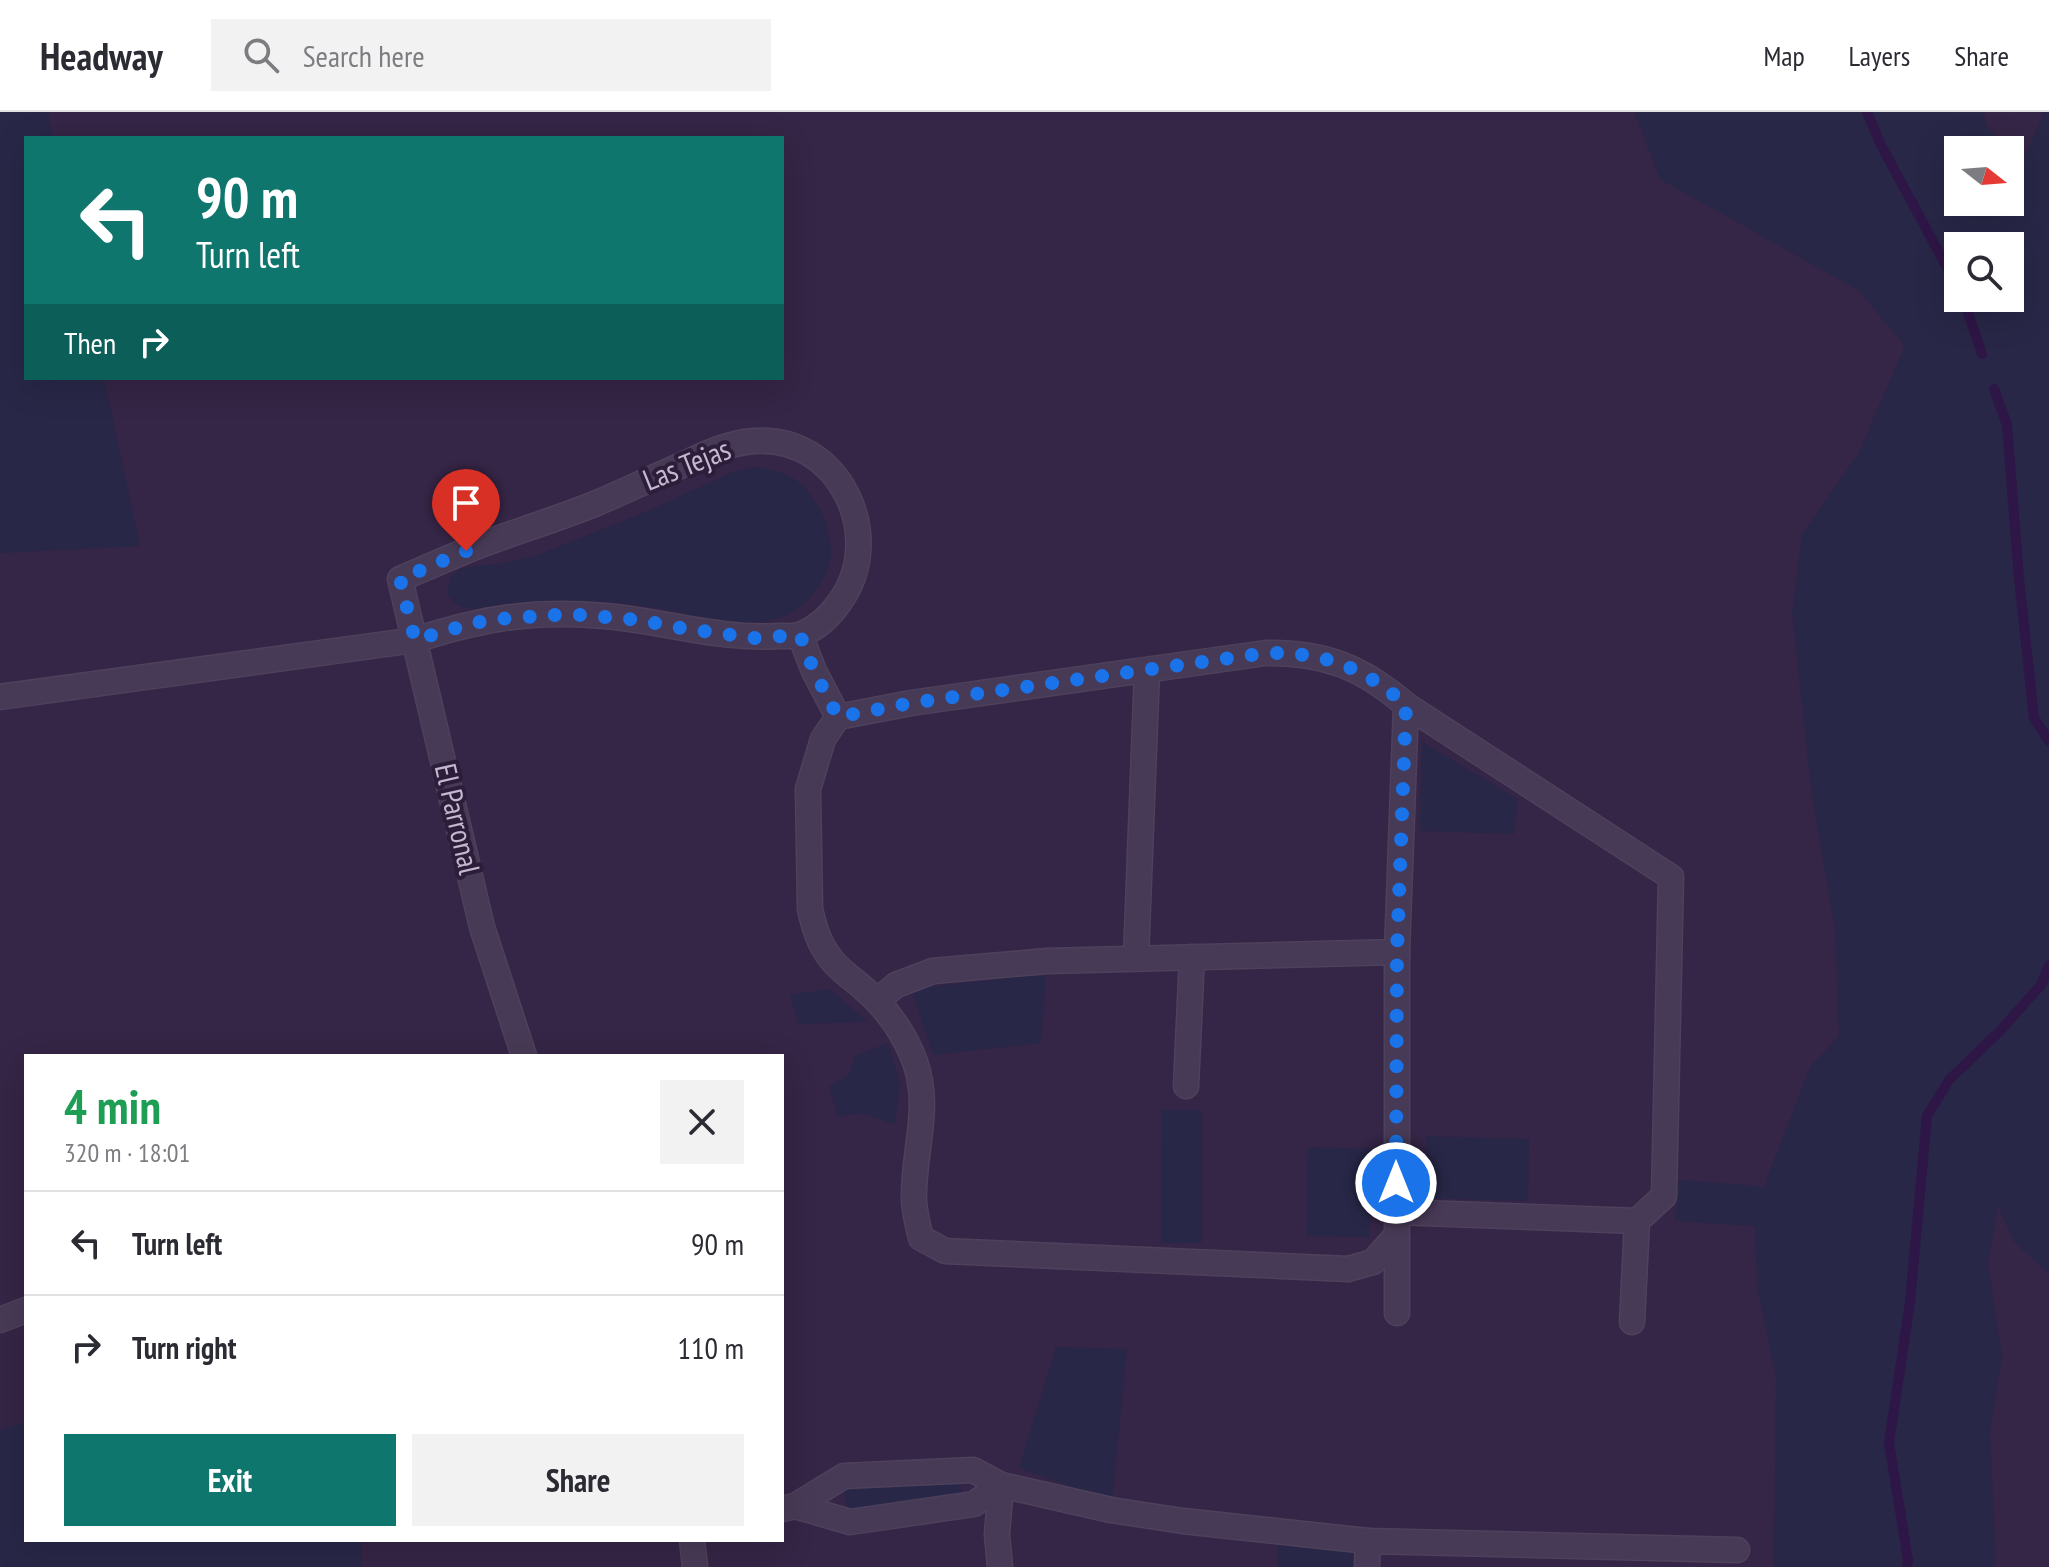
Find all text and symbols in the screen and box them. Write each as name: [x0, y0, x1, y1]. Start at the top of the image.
search box: [211, 19, 771, 91]
text: Headway: [40, 31, 163, 80]
icon: search: [239, 33, 283, 77]
text: Search here: [303, 36, 425, 75]
text: Map: [1763, 37, 1805, 74]
text: Layers: [1849, 37, 1910, 74]
text: Share: [1954, 37, 2009, 74]
north arrow: [1944, 136, 2024, 216]
map controls: [1944, 136, 2024, 312]
text: 90 m: [196, 161, 298, 233]
icon: left: [64, 168, 168, 272]
text: Turn left: [196, 231, 300, 278]
button: search: [1944, 232, 2024, 312]
icon: right: [132, 320, 176, 364]
text: Then: [64, 323, 116, 362]
street label: Las Tejas: [637, 428, 736, 499]
pin: [432, 469, 500, 551]
icon: arrive: [444, 481, 488, 525]
street label: El Parronal: [427, 759, 490, 878]
text: 4 min: [64, 1075, 161, 1137]
button: close: [660, 1080, 744, 1164]
text: 320 m · 18:01: [64, 1136, 190, 1169]
position arrow: [1354, 1141, 1438, 1225]
icon: left: [64, 1221, 108, 1265]
text: Turn left: [132, 1224, 222, 1263]
text: 90 m: [691, 1224, 744, 1263]
icon: right: [64, 1325, 108, 1369]
text: Turn right: [132, 1328, 236, 1367]
text: 110 m: [678, 1328, 744, 1367]
button: Exit: [64, 1434, 396, 1526]
button: Share: [412, 1434, 744, 1526]

